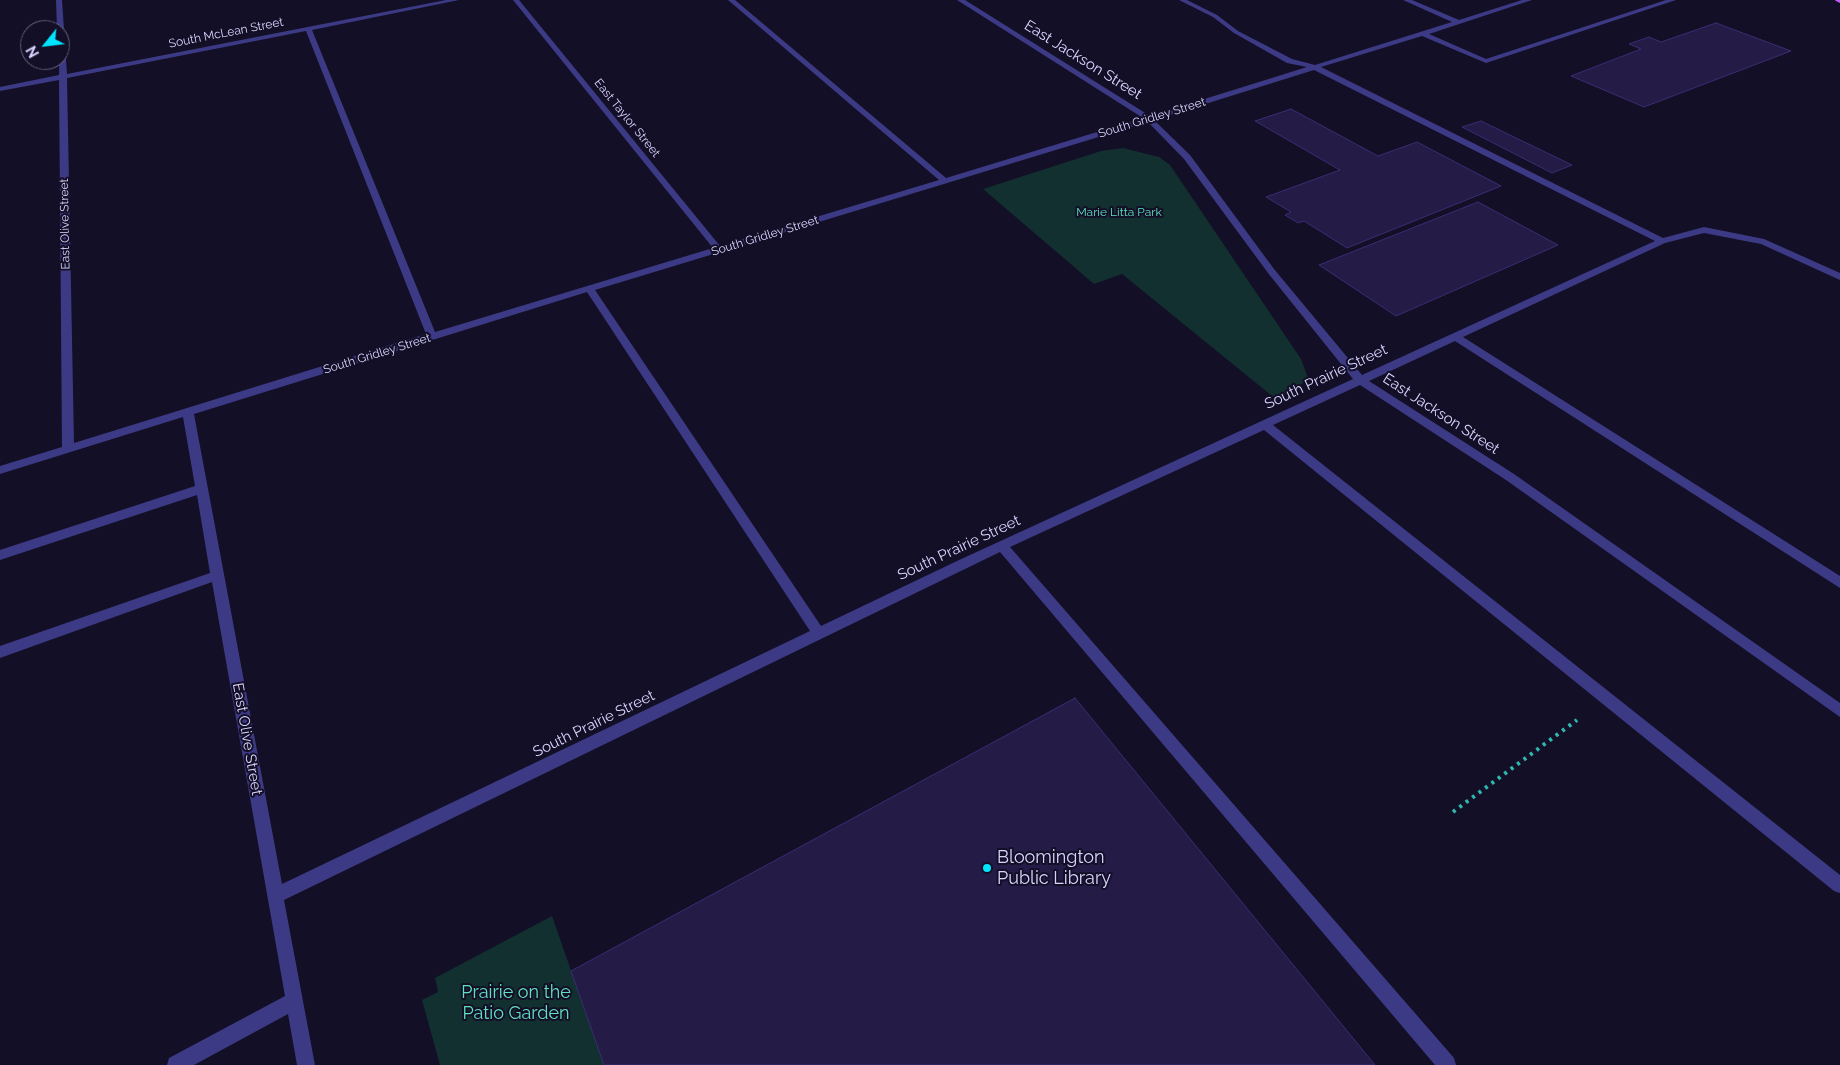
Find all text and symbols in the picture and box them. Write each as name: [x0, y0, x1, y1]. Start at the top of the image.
street label: South McLean Street: [167, 15, 285, 51]
street label: East Jackson Street: [1021, 17, 1145, 103]
north arrow: [20, 20, 70, 70]
text: N: [23, 43, 42, 60]
street label: East Taylor Street: [591, 76, 663, 160]
street label: South Gridley Street: [1097, 95, 1207, 141]
street label: East Olive Street: [57, 178, 73, 270]
park label: Marie Litta Park: [1076, 205, 1162, 219]
street label: South Gridley Street: [710, 213, 820, 259]
street label: South Gridley Street: [322, 331, 432, 377]
street label: South Prairie Street: [1262, 341, 1390, 413]
street label: East Jackson Street: [1379, 370, 1503, 458]
street label: South Prairie Street: [895, 512, 1023, 584]
street label: East Olive Street: [228, 681, 266, 797]
street label: South Prairie Street: [530, 687, 658, 761]
place label: Bloomington Public Library: [997, 847, 1111, 890]
marker: Bloomington Public Library: [981, 862, 993, 874]
park label: Prairie on the Patio Garden: [461, 982, 571, 1024]

